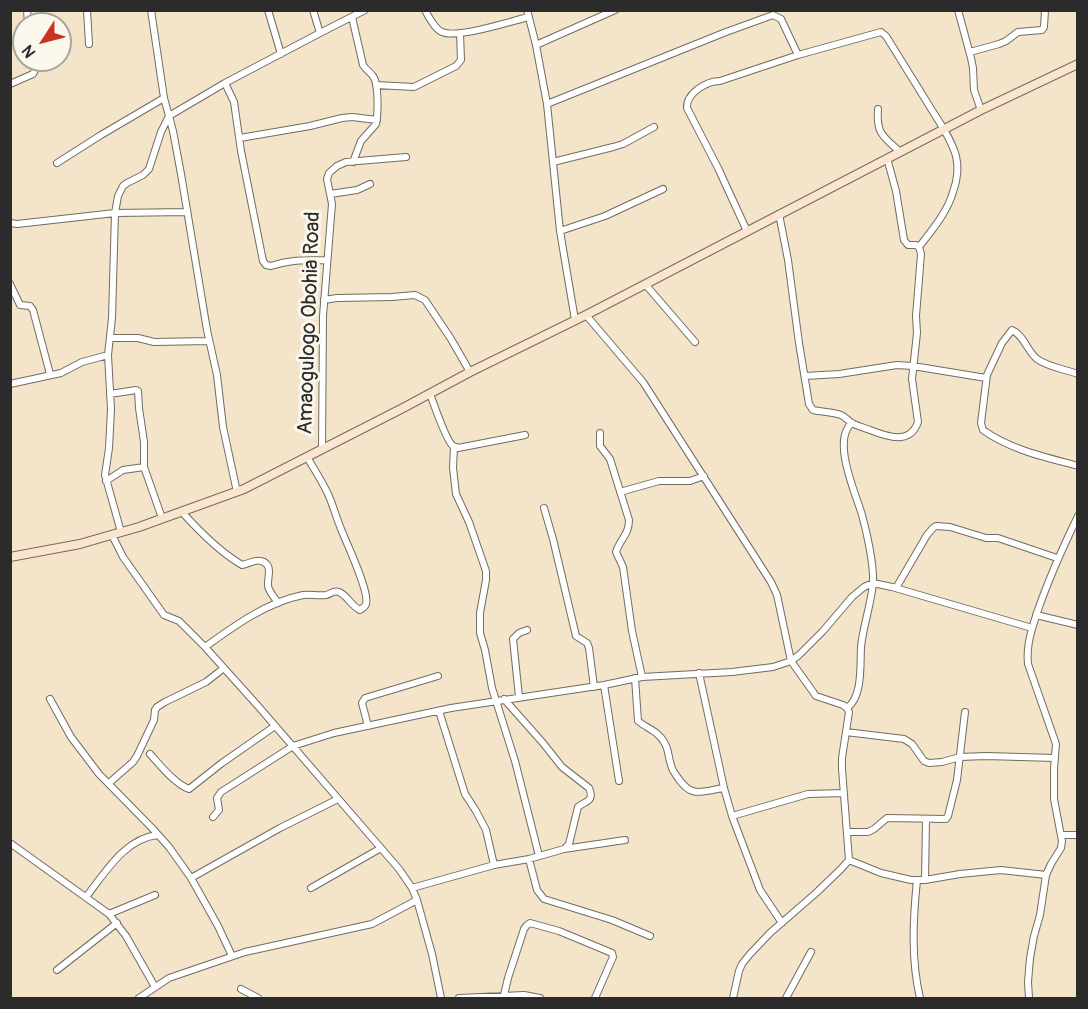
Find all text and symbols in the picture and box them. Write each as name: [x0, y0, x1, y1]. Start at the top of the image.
north arrow: [12, 12, 72, 72]
text: N: [18, 41, 40, 62]
street label: Amaogulogo Obohia Road: [294, 211, 326, 435]

